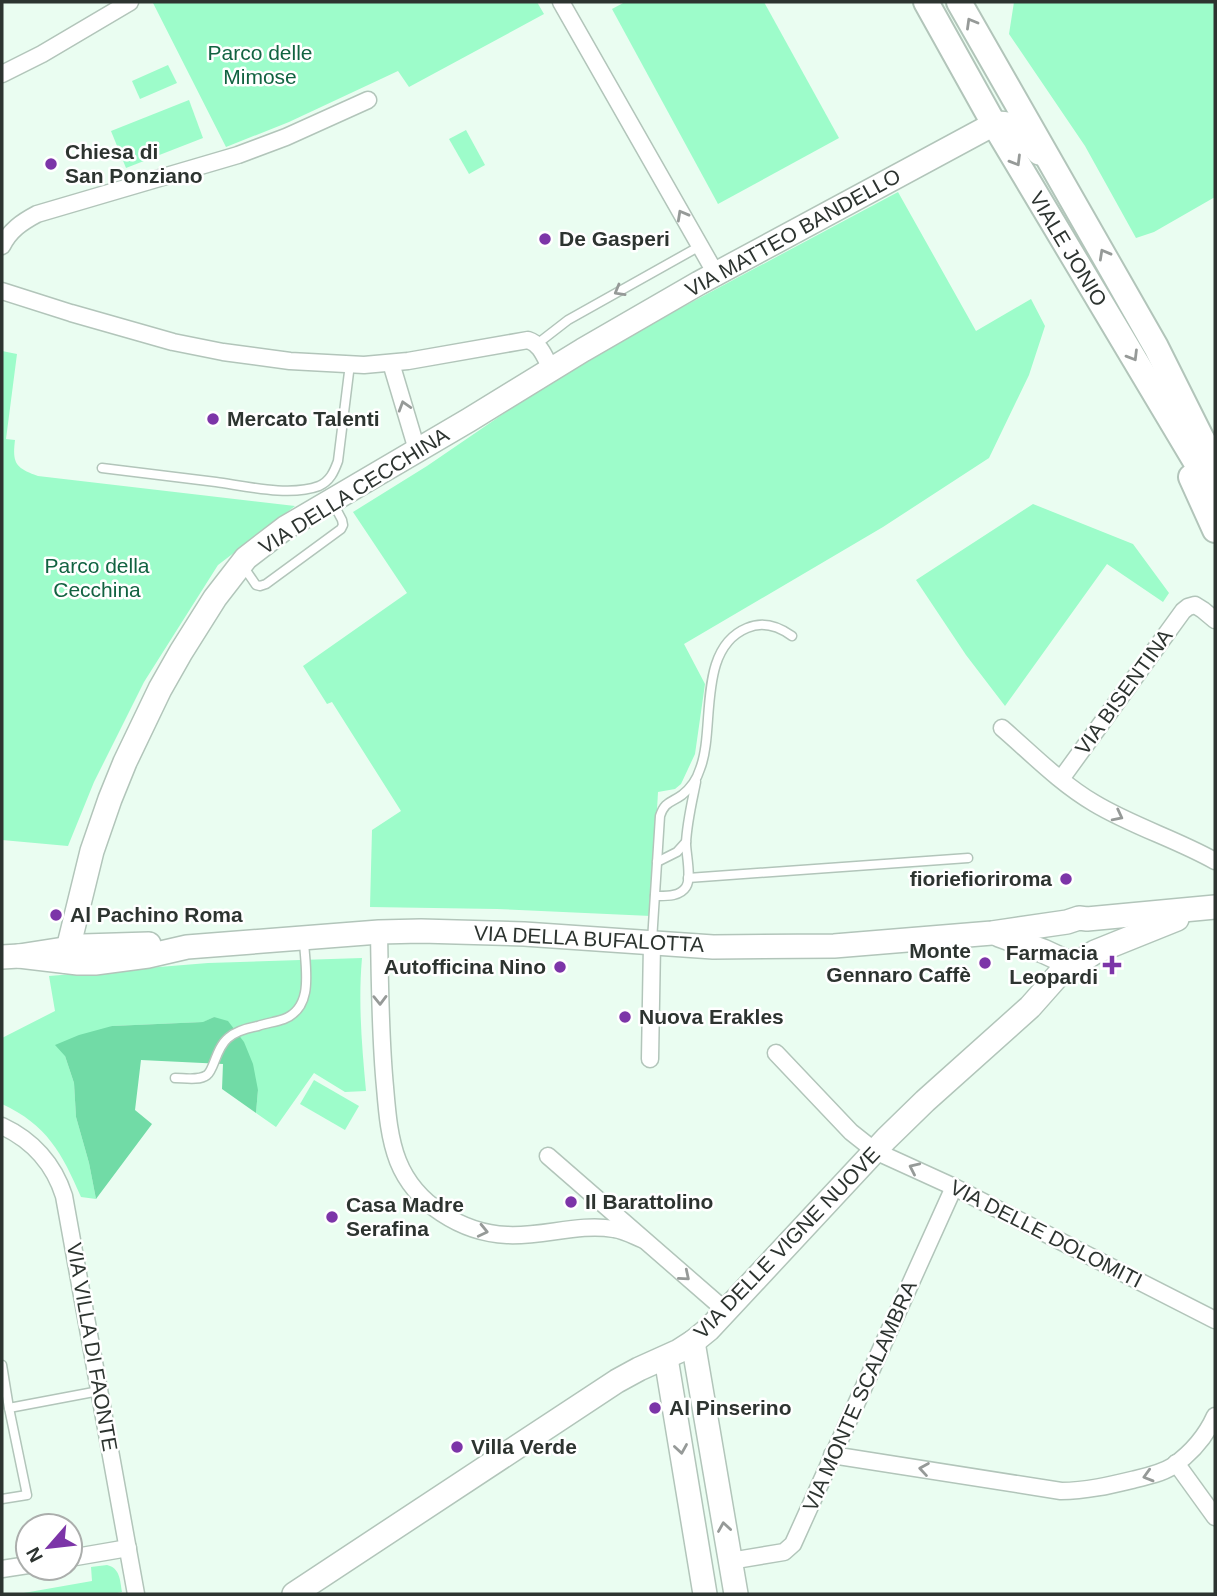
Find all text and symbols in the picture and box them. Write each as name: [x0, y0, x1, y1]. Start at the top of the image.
one-way arrow: [966, 18, 979, 31]
park label: Parco delle Mimose: [207, 41, 313, 88]
place label: Chiesa di San Ponziano: [65, 140, 203, 187]
one-way arrow: [1007, 154, 1020, 167]
marker: Chiesa di San Ponziano: [43, 156, 59, 172]
street label: VIA MATTEO BANDELLO: [681, 164, 904, 301]
street label: VIALE JONIO: [1025, 187, 1112, 310]
one-way arrow: [677, 209, 690, 222]
place label: De Gasperi: [559, 227, 670, 250]
marker: De Gasperi: [537, 231, 553, 247]
one-way arrow: [1099, 249, 1112, 262]
one-way arrow: [614, 283, 626, 296]
one-way arrow: [1124, 349, 1137, 362]
one-way arrow: [398, 401, 412, 413]
place label: Mercato Talenti: [227, 407, 379, 430]
marker: Mercato Talenti: [205, 411, 221, 427]
street label: VIA DELLA CECCHINA: [255, 423, 453, 558]
park label: Parco della Cecchina: [44, 554, 150, 601]
street label: VIA BISENTINA: [1070, 625, 1177, 759]
one-way arrow: [1111, 807, 1124, 821]
place label: fioriefioriroma: [910, 867, 1052, 890]
marker: fioriefioriroma: [1058, 871, 1074, 887]
place label: Al Pachino Roma: [70, 903, 243, 926]
marker: Al Pachino Roma: [48, 907, 64, 923]
street label: VIA DELLA BUFALOTTA: [473, 921, 705, 956]
place label: Monte Gennaro Caffè: [826, 939, 971, 986]
place label: Farmacia Leopardi: [1006, 941, 1098, 988]
place label: Autofficina Nino: [384, 955, 546, 978]
marker: Monte Gennaro Caffè: [977, 955, 993, 971]
marker: Farmacia Leopardi: [1104, 957, 1120, 973]
marker: Autofficina Nino: [552, 959, 568, 975]
one-way arrow: [373, 995, 388, 1006]
place label: Nuova Erakles: [639, 1005, 784, 1028]
marker: Nuova Erakles: [617, 1009, 633, 1025]
street label: VIA DELLE VIGNE NUOVE: [689, 1142, 884, 1343]
one-way arrow: [908, 1162, 921, 1176]
street label: VIA DELLE DOLOMITI: [946, 1175, 1146, 1292]
place label: Il Barattolino: [585, 1190, 713, 1213]
place label: Casa Madre Serafina: [346, 1193, 464, 1240]
marker: Il Barattolino: [563, 1194, 579, 1210]
marker: Casa Madre Serafina: [324, 1209, 340, 1225]
one-way arrow: [477, 1223, 489, 1237]
street label: VIA VILLA DI FAONTE: [63, 1241, 122, 1453]
one-way arrow: [676, 1268, 689, 1280]
street label: VIA MONTE SCALAMBRA: [798, 1277, 921, 1515]
place label: Al Pinserino: [669, 1396, 792, 1419]
marker: Al Pinserino: [647, 1400, 663, 1416]
place label: Villa Verde: [471, 1435, 577, 1458]
marker: Villa Verde: [449, 1439, 465, 1455]
one-way arrow: [674, 1443, 689, 1455]
one-way arrow: [918, 1462, 930, 1477]
one-way arrow: [1142, 1467, 1154, 1482]
north arrow: [14, 1512, 84, 1582]
one-way arrow: [717, 1521, 732, 1533]
text: N: [22, 1544, 47, 1566]

